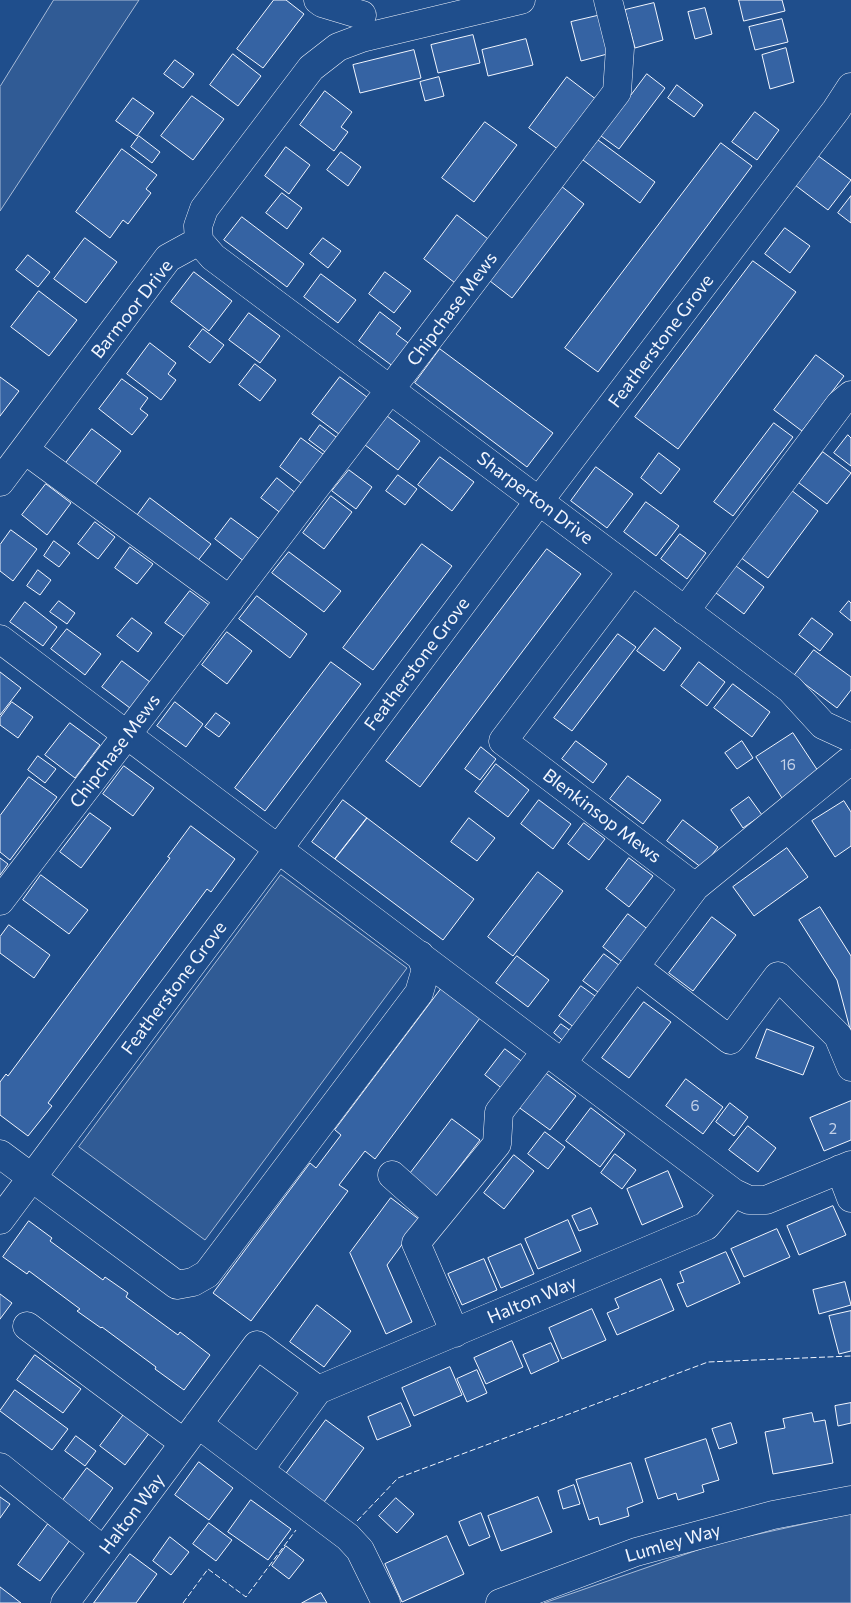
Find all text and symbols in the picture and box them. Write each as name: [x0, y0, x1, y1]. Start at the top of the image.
street label: Chipchase Mews: [402, 248, 502, 370]
street label: Barmoor Drive: [87, 255, 177, 363]
street label: Featherstone Grove: [604, 270, 718, 412]
street label: Sharperton Drive: [473, 447, 597, 549]
street label: Featherstone Grove: [360, 593, 474, 735]
street label: Chipchase Mews: [65, 690, 165, 812]
house number: 16: [780, 756, 796, 774]
street label: Blenkinsop Mews: [539, 764, 665, 868]
street label: Featherstone Grove: [117, 917, 231, 1059]
house number: 6: [690, 1097, 700, 1115]
house number: 2: [829, 1120, 837, 1138]
street label: Halton Way: [484, 1271, 580, 1329]
street label: Halton Way: [95, 1469, 169, 1559]
street label: Lumley Way: [623, 1519, 723, 1567]

